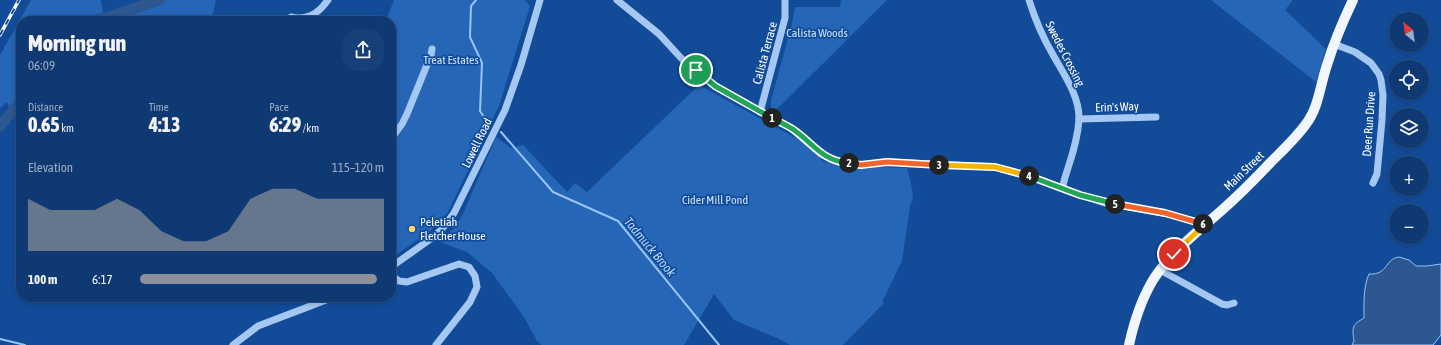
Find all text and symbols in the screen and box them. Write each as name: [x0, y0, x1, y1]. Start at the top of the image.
north arrow: [1389, 12, 1429, 52]
map controls: [1389, 12, 1429, 244]
street label: Swedes Crossing: [1043, 19, 1088, 90]
street label: Calista Terrace: [750, 20, 780, 86]
park label: Calista Woods: [786, 26, 848, 40]
button: share: [342, 29, 384, 71]
text: Morning run: [28, 30, 126, 56]
park label: Treat Estates: [423, 53, 479, 67]
pin: [679, 53, 713, 87]
text: 06:09: [28, 58, 55, 73]
icon: arrive: [685, 59, 707, 81]
button: locate: [1389, 60, 1429, 100]
street label: Deer Run Drive: [1360, 91, 1378, 157]
street label: Erin's Way: [1095, 99, 1139, 115]
text: Distance: [28, 101, 63, 113]
text: Time: [149, 101, 169, 113]
text: Pace: [269, 101, 289, 113]
pin: 1: [762, 108, 782, 128]
button: layers: [1389, 108, 1429, 148]
text: 1: [769, 112, 775, 124]
text: 0.65: [28, 113, 60, 136]
text: 4:13: [149, 113, 180, 136]
text: 6:29: [269, 113, 301, 136]
street label: Lowell Road: [459, 116, 495, 170]
text: km: [60, 122, 74, 134]
text: /km: [301, 122, 319, 134]
street label: Main Street: [1221, 148, 1267, 193]
pin: 2: [839, 153, 859, 173]
pin: 3: [929, 155, 949, 175]
button: +: [1389, 156, 1429, 196]
text: 2: [846, 157, 852, 169]
text: 3: [936, 159, 942, 171]
text: Elevation: [28, 160, 73, 175]
text: 115–120 m: [332, 160, 384, 175]
pin: 4: [1019, 166, 1039, 186]
text: 4: [1026, 170, 1032, 182]
park label: Cider Mill Pond: [682, 193, 748, 207]
pin: 5: [1105, 194, 1125, 214]
text: 5: [1112, 198, 1118, 210]
button: −: [1389, 204, 1429, 244]
water label: Tadmuck Brook: [621, 214, 679, 280]
pin: 6: [1193, 214, 1213, 234]
place label: Peletiah Fletcher House: [420, 215, 486, 243]
text: 6: [1200, 218, 1206, 230]
marker: Peletiah Fletcher House: [407, 224, 417, 234]
pin: [1157, 237, 1191, 271]
icon: check: [1163, 243, 1185, 265]
text: 100 m: [28, 272, 57, 287]
text: 6:17: [92, 272, 113, 287]

